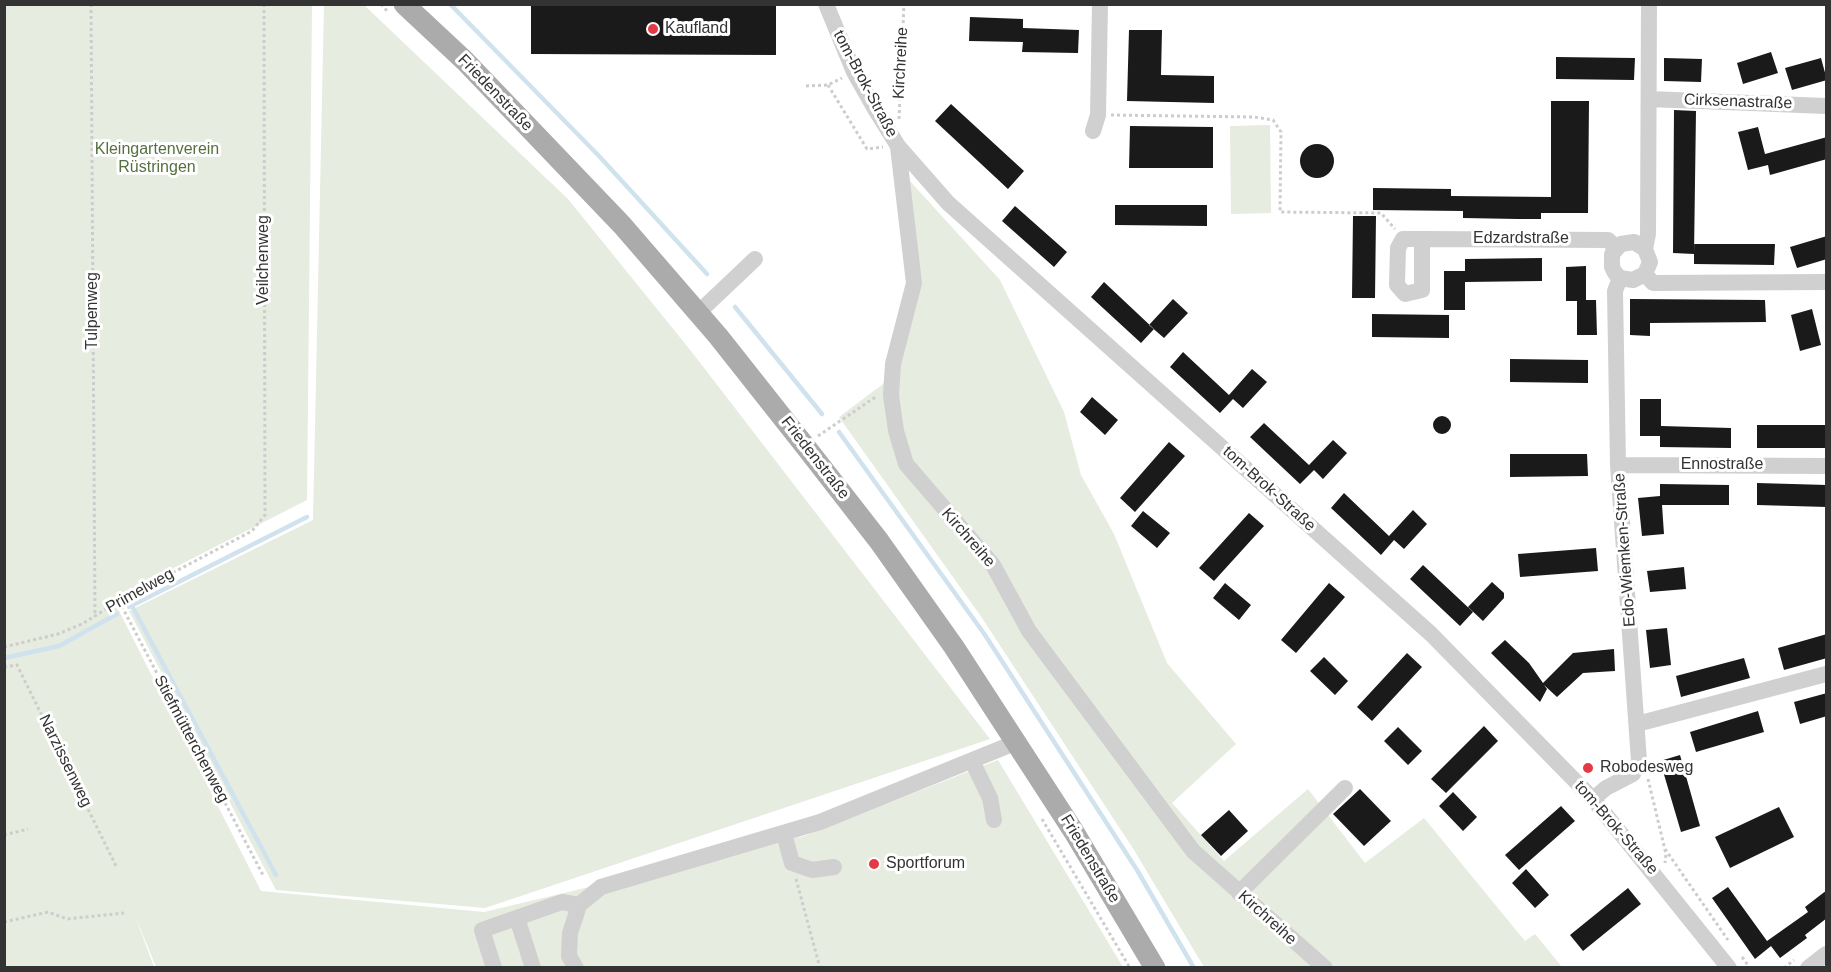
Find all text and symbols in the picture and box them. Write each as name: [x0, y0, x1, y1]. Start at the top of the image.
place label: Kaufland: [665, 19, 728, 39]
marker: Kaufland: [646, 22, 660, 36]
street label: tom-Brok-Straße: [829, 27, 901, 141]
street label: Kirchreihe: [890, 27, 912, 99]
street label: Friedenstraße: [454, 51, 536, 135]
street label: Cirksenastraße: [1683, 91, 1793, 113]
park label: Kleingartenverein Rüstringen: [95, 140, 219, 178]
street label: Veilchenweg: [254, 215, 274, 305]
street label: Edzardstraße: [1473, 229, 1569, 249]
street label: Tulpenweg: [83, 272, 103, 350]
street label: Friedenstraße: [777, 413, 853, 503]
street label: tom-Brok-Straße: [1219, 442, 1319, 536]
street label: Ennostraße: [1681, 455, 1763, 475]
street label: Edo-Wiemken-Straße: [1610, 473, 1640, 627]
street label: Kirchreihe: [937, 505, 999, 571]
street label: Primelweg: [103, 564, 177, 618]
street label: Stiefmütterchenweg: [149, 672, 233, 806]
street label: Narzissenweg: [34, 712, 96, 810]
place label: Robodesweg: [1600, 758, 1693, 778]
marker: Robodesweg: [1581, 761, 1595, 775]
street label: tom-Brok-Straße: [1570, 777, 1662, 879]
street label: Friedenstraße: [1056, 811, 1124, 907]
place label: Sportforum: [886, 854, 965, 874]
marker: Sportforum: [867, 857, 881, 871]
street label: Kirchreihe: [1234, 887, 1300, 949]

